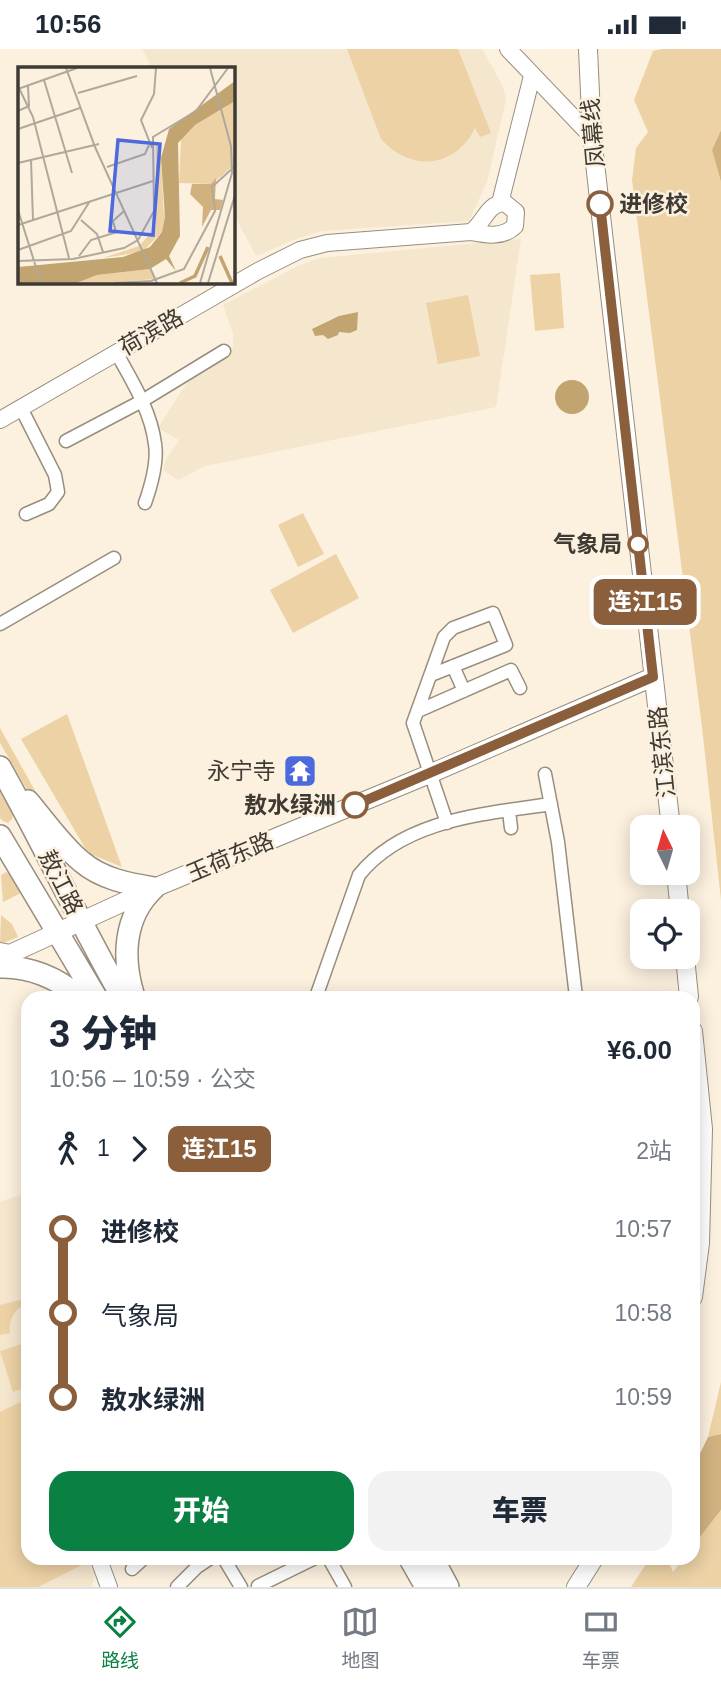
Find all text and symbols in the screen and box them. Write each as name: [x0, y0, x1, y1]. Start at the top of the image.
text: 10:56: [35, 9, 102, 39]
inset map: [18, 67, 234, 283]
street label: 凤幕线: [577, 97, 609, 169]
marker: 进修校: [587, 191, 613, 217]
place label: 进修校: [619, 191, 688, 217]
street label: 荷滨路: [115, 303, 187, 361]
place label: 气象局: [553, 531, 622, 557]
marker: 气象局: [628, 534, 648, 554]
line badge: 连江15: [596, 579, 694, 625]
text: 连江15: [608, 588, 682, 615]
street label: 江滨东路: [644, 705, 680, 799]
temple icon: 永宁寺: [281, 752, 319, 790]
place label: 永宁寺: [207, 758, 276, 784]
place label: 敖水绿洲: [244, 792, 336, 818]
marker: 敖水绿洲: [342, 792, 368, 818]
north arrow: [630, 815, 700, 885]
map controls: [630, 815, 700, 969]
street label: 玉荷东路: [183, 827, 277, 887]
street label: 敖江路: [34, 845, 88, 919]
button: locate: [630, 899, 700, 969]
text: 3 分钟: [49, 1013, 157, 1055]
text: ¥6.00: [607, 1035, 672, 1065]
text: 10:56 – 10:59 · 公交: [49, 1066, 256, 1092]
icon: walk: [49, 1130, 87, 1168]
icon: forward: [120, 1130, 158, 1168]
text: 1: [97, 1135, 110, 1161]
text: 连江15: [182, 1135, 257, 1162]
text: 2站: [636, 1138, 672, 1164]
text: 10:57: [614, 1216, 672, 1242]
text: 进修校: [101, 1217, 179, 1247]
text: 10:58: [614, 1300, 672, 1326]
text: 气象局: [101, 1301, 179, 1331]
text: 10:59: [614, 1384, 672, 1410]
text: 敖水绿洲: [101, 1385, 205, 1415]
button: 开始: [49, 1471, 354, 1551]
button: 车票: [368, 1471, 672, 1551]
tab: 路线: [101, 1603, 139, 1672]
tab: 地图: [341, 1603, 380, 1672]
tab: 车票: [582, 1603, 620, 1672]

